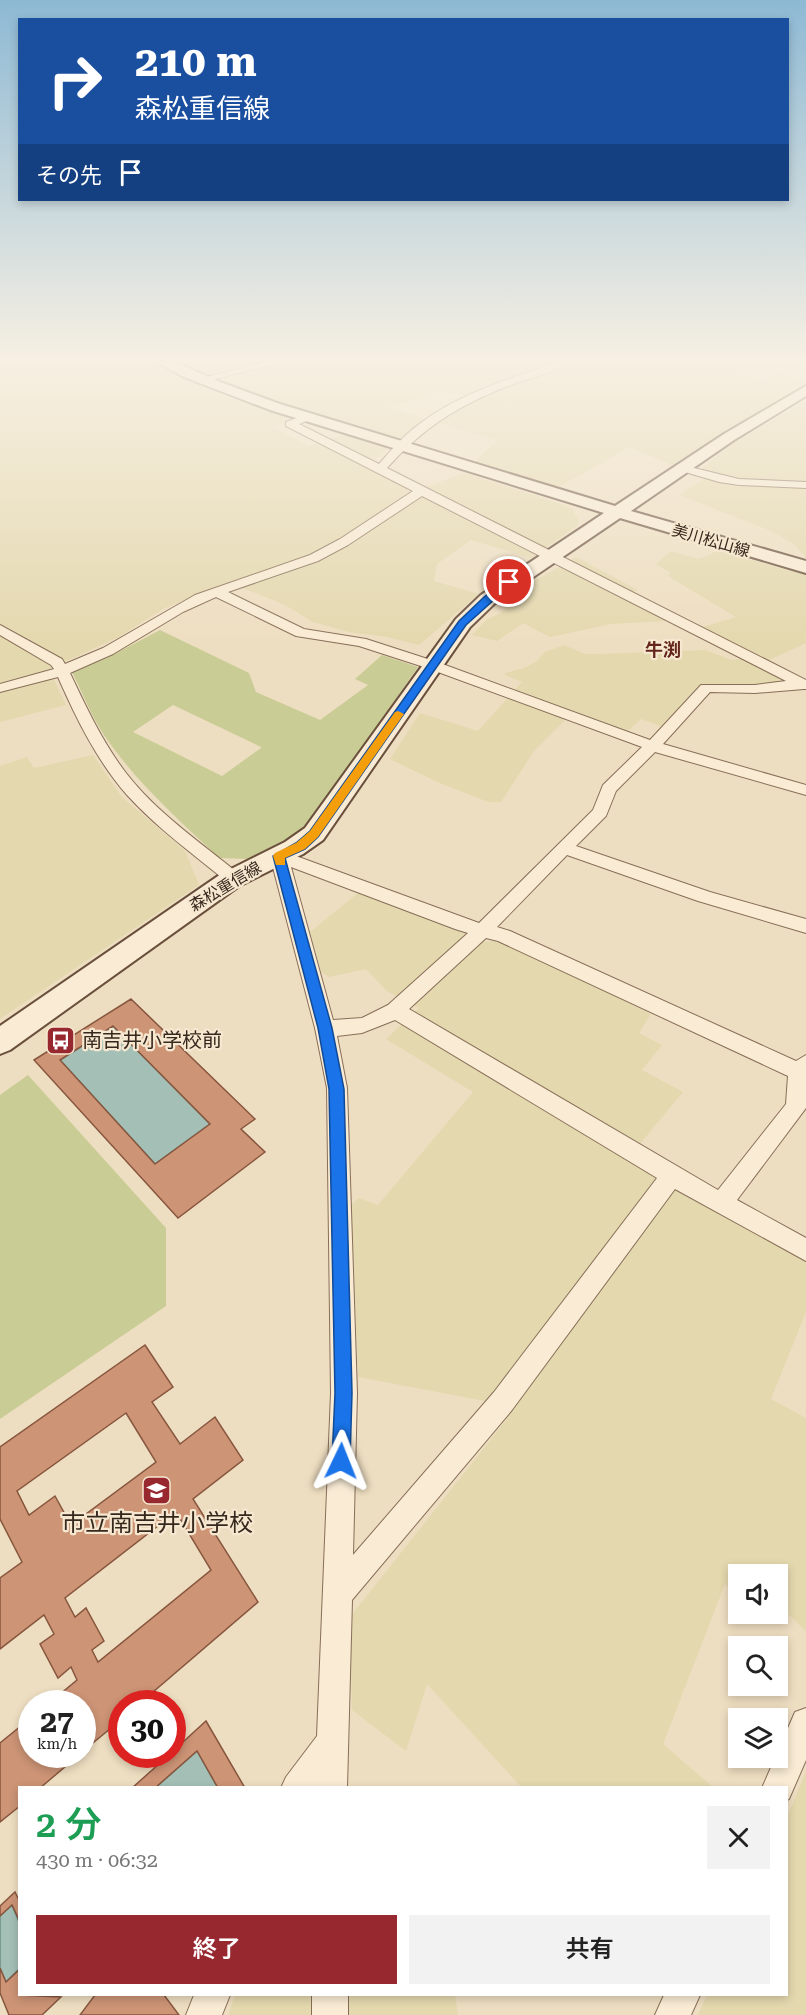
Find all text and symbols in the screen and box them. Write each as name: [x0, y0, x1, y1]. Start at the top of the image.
text: 210 m: [135, 37, 257, 86]
icon: right: [36, 42, 114, 120]
text: 森松重信線: [135, 93, 270, 125]
icon: arrive: [114, 156, 147, 189]
text: その先: [36, 163, 102, 188]
street label: 美川松山線: [670, 520, 752, 561]
pin: [483, 556, 534, 607]
icon: arrive: [492, 565, 525, 598]
district label: 牛渕: [645, 639, 681, 660]
street label: 森松重信線: [186, 858, 264, 915]
bus stop icon: 南吉井小学校前: [45, 1024, 77, 1056]
place label: 南吉井小学校前: [82, 1028, 222, 1052]
position arrow: [309, 1429, 373, 1493]
school or university icon: 市立南吉井小学校: [141, 1474, 173, 1506]
place label: 市立南吉井小学校: [61, 1509, 253, 1537]
map controls: [728, 1564, 788, 1768]
button: sound: [728, 1564, 788, 1624]
button: search: [728, 1636, 788, 1696]
speed limit sign: 30: [108, 1690, 186, 1768]
text: 27: [40, 1704, 74, 1739]
button: layers: [728, 1708, 788, 1768]
text: km/h: [37, 1735, 77, 1753]
text: 2 分: [36, 1804, 101, 1846]
button: close: [707, 1806, 770, 1869]
text: 430 m · 06:32: [36, 1848, 158, 1872]
button: 終了: [36, 1915, 397, 1984]
button: 共有: [409, 1915, 770, 1984]

